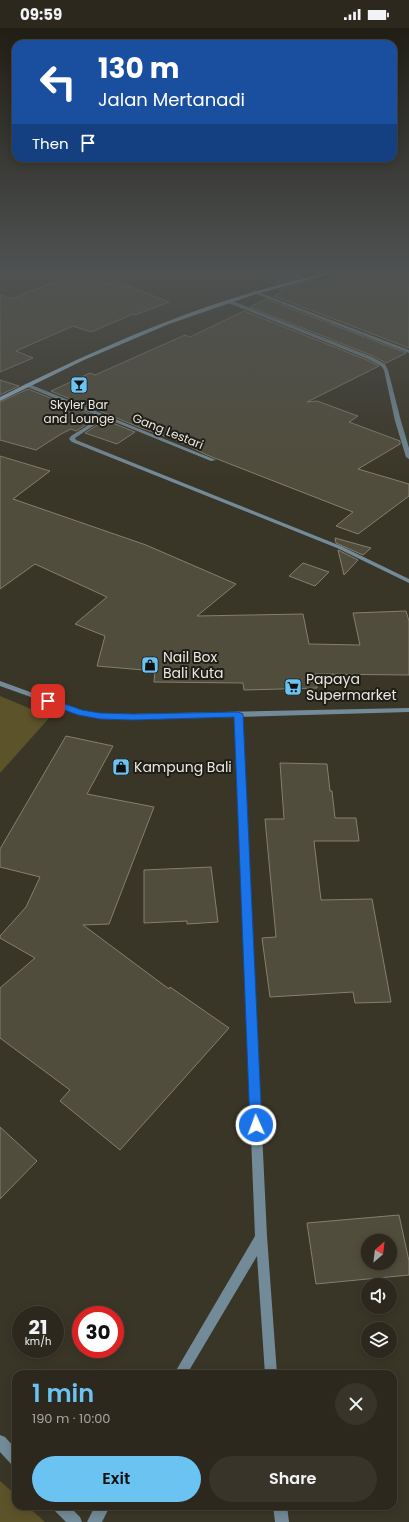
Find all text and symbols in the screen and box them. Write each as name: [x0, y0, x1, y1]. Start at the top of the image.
text: 09:59: [20, 4, 62, 25]
text: 130 m: [98, 49, 179, 88]
icon: left: [32, 56, 84, 108]
text: Jalan Mertanadi: [98, 87, 245, 112]
icon: arrive: [77, 132, 99, 154]
text: Then: [32, 133, 69, 154]
bar icon: Skyler Bar and Lounge: [69, 375, 89, 395]
place label: Skyler Bar and Lounge: [44, 396, 114, 427]
street label: Gang Lestari: [130, 409, 206, 453]
place label: Nail Box Bali Kuta: [163, 647, 224, 683]
shop icon: Nail Box Bali Kuta: [140, 655, 160, 675]
place label: Papaya Supermarket: [306, 669, 397, 705]
supermarket icon: Papaya Supermarket: [283, 677, 303, 697]
pin: [31, 684, 65, 718]
icon: arrive: [37, 690, 59, 712]
shop icon: Kampung Bali: [111, 757, 131, 777]
place label: Kampung Bali: [134, 757, 232, 777]
position arrow: [235, 1104, 277, 1146]
north arrow: [361, 1234, 397, 1270]
map controls: [361, 1234, 397, 1358]
button: sound: [361, 1278, 397, 1314]
speed limit sign: 30: [72, 1306, 124, 1358]
text: 21: [29, 1313, 47, 1341]
button: layers: [361, 1322, 397, 1358]
text: km/h: [25, 1334, 51, 1349]
text: 1 min: [32, 1377, 94, 1410]
button: close: [335, 1383, 377, 1425]
text: 190 m · 10:00: [32, 1409, 111, 1428]
button: Exit: [32, 1456, 201, 1502]
button: Share: [209, 1456, 377, 1502]

